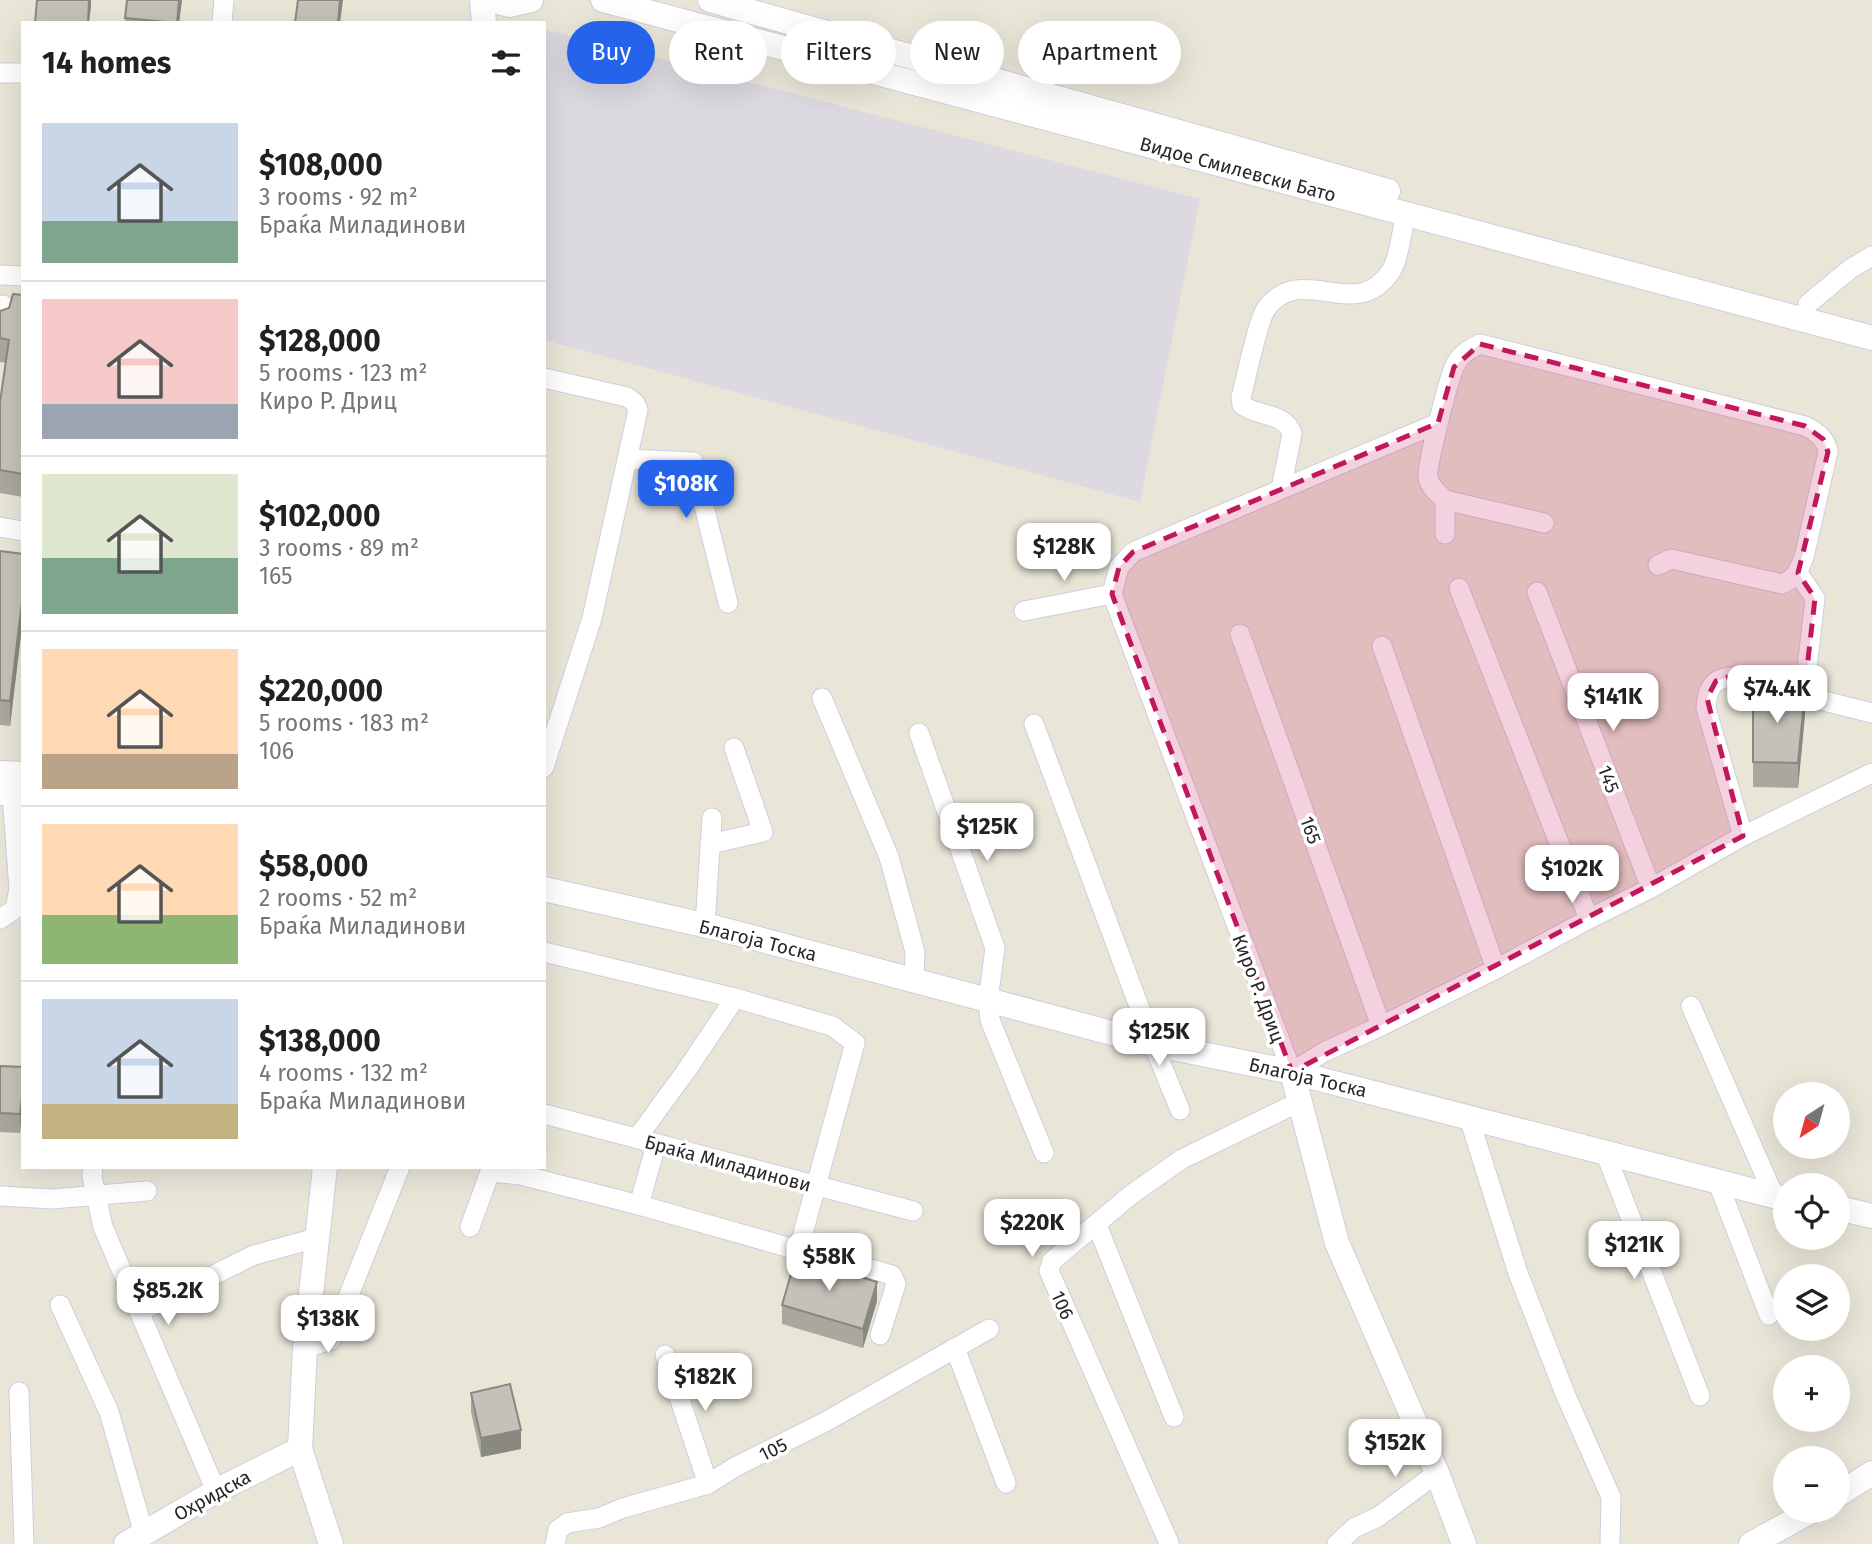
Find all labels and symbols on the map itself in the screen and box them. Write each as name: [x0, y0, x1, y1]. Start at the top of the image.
street label: Видое Смилевски Бато: [1137, 132, 1339, 207]
pin: $108K: [637, 461, 735, 520]
pin: $128K: [1015, 524, 1113, 583]
pin: $74.4K: [1720, 666, 1834, 725]
pin: $141K: [1564, 674, 1662, 733]
street label: 145: [1593, 762, 1624, 796]
pin: $125K: [938, 804, 1036, 863]
street label: 165: [1295, 813, 1326, 847]
pin: $102K: [1523, 846, 1621, 905]
street label: Благоја Тоска: [697, 915, 819, 966]
street label: Киро Р. Дриц: [1227, 931, 1290, 1045]
pin: $125K: [1110, 1009, 1208, 1068]
street label: Благоја Тоска: [1247, 1053, 1369, 1102]
north arrow: [1773, 1082, 1850, 1158]
street label: Браќа Миладинови: [642, 1130, 814, 1197]
pin: $220K: [983, 1200, 1081, 1259]
pin: $121K: [1585, 1222, 1683, 1281]
pin: $58K: [788, 1234, 870, 1293]
pin: $85.2K: [111, 1268, 225, 1327]
street label: 106: [1046, 1287, 1079, 1323]
pin: $138K: [279, 1296, 377, 1355]
pin: $182K: [656, 1354, 754, 1413]
pin: $152K: [1346, 1420, 1444, 1479]
street label: 105: [755, 1433, 791, 1466]
street label: Охридска: [170, 1465, 255, 1526]

